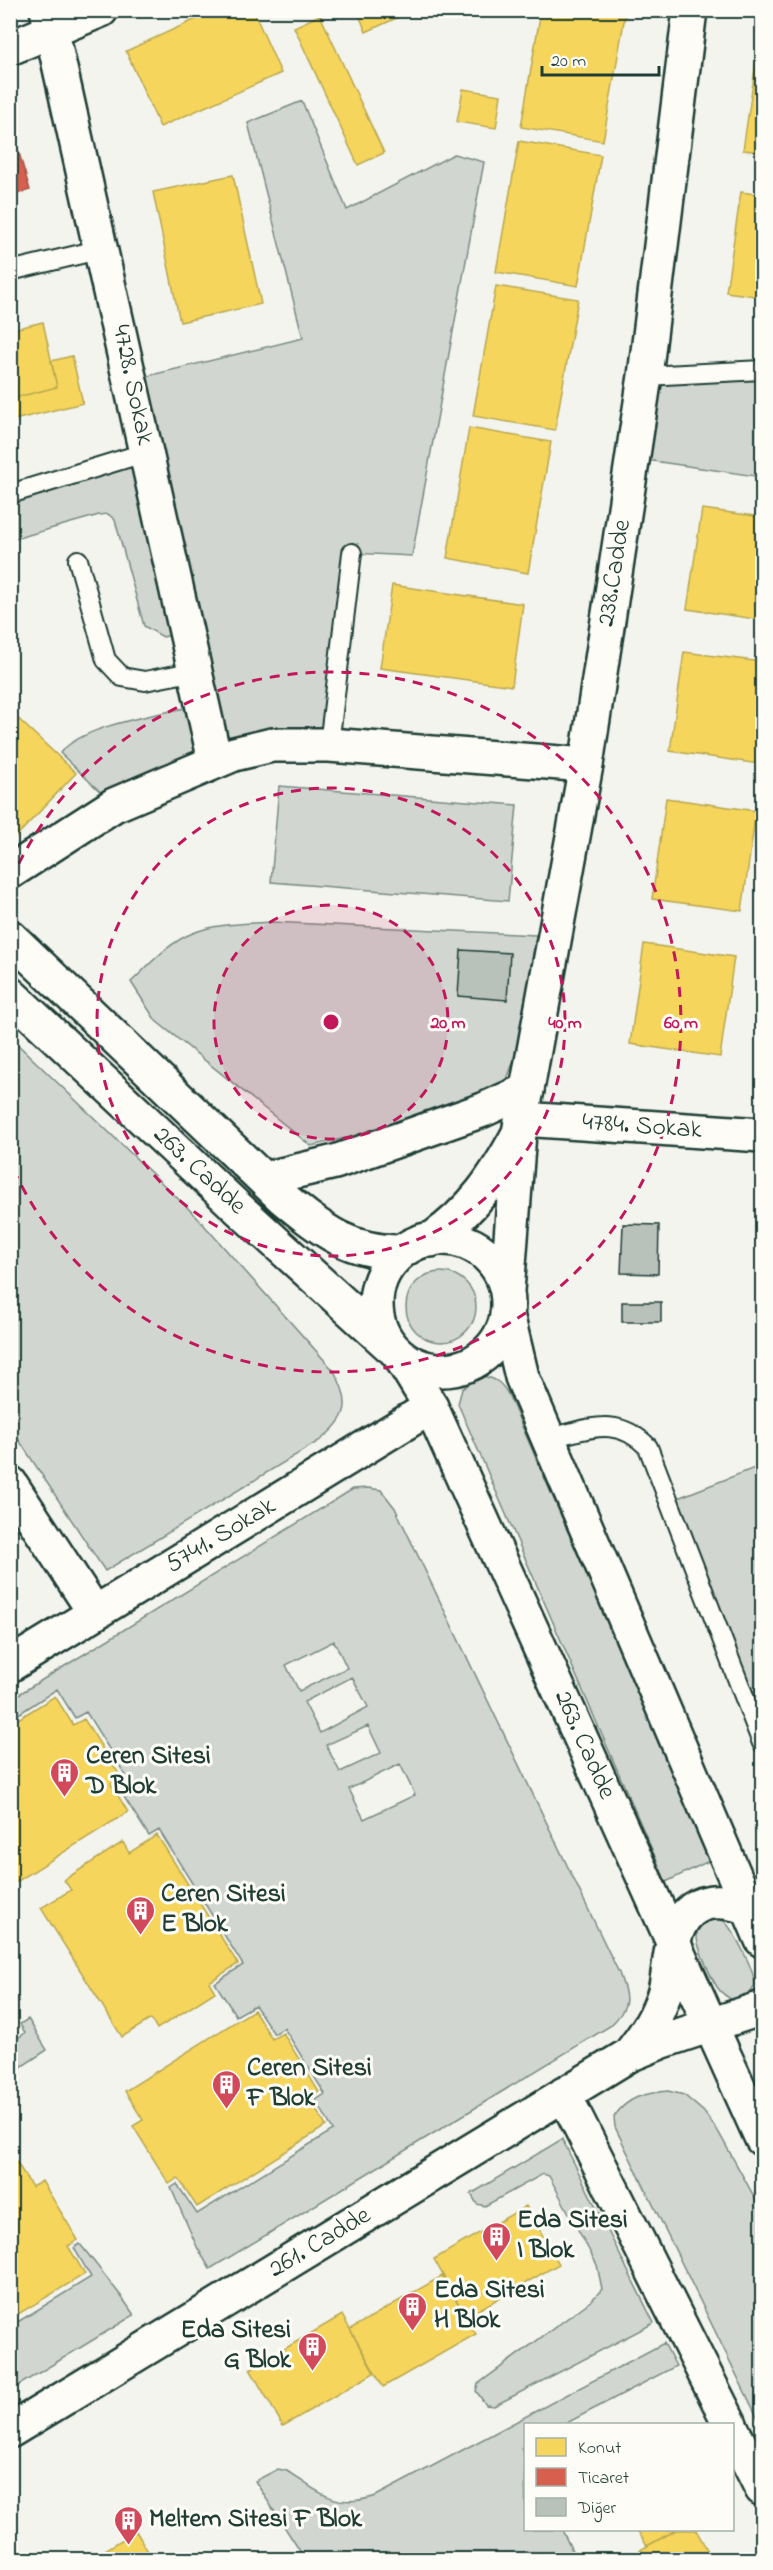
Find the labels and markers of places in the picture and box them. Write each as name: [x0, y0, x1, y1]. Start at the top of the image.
centre of rings: [321, 1012, 341, 1032]
place label: Ceren Sitesi D Blok: [85, 1738, 211, 1806]
building icon: Ceren Sitesi D Blok: [49, 1756, 81, 1798]
place label: Ceren Sitesi E Blok: [161, 1876, 286, 1944]
building icon: Ceren Sitesi E Blok: [124, 1894, 156, 1936]
place label: Ceren Sitesi F Blok: [245, 2050, 372, 2118]
building icon: Ceren Sitesi F Blok: [210, 2068, 242, 2110]
place label: Eda Sitesi I Blok: [517, 2202, 628, 2270]
building icon: Eda Sitesi I Blok: [480, 2220, 512, 2262]
place label: Eda Sitesi H Blok: [434, 2272, 545, 2340]
building icon: Eda Sitesi H Blok: [397, 2290, 429, 2332]
place label: Eda Sitesi G Blok: [180, 2312, 292, 2380]
building icon: Eda Sitesi G Blok: [296, 2330, 328, 2372]
place label: Meltem Sitesi F Blok: [149, 2501, 362, 2539]
building icon: Meltem Sitesi F Blok: [112, 2504, 144, 2546]

